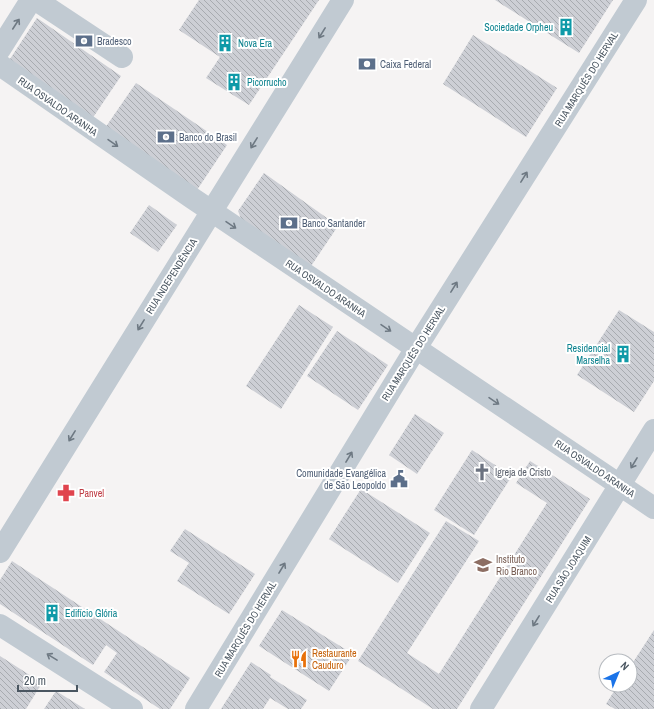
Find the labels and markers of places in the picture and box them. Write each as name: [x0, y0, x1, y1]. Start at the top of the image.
building icon: Sociedade Orpheu: [556, 17, 576, 37]
place label: Sociedade Orpheu: [484, 21, 553, 34]
bank icon: Bradesco: [74, 31, 94, 51]
building icon: Nova Era: [215, 33, 235, 53]
place label: Bradesco: [97, 35, 132, 48]
place label: Nova Era: [238, 37, 273, 50]
bank icon: Caixa Federal: [357, 54, 377, 74]
place label: Caixa Federal: [380, 58, 431, 71]
building icon: Picorrucho: [224, 72, 244, 92]
place label: Picorrucho: [247, 76, 287, 89]
bank icon: Banco do Brasil: [156, 127, 176, 147]
place label: Banco do Brasil: [179, 131, 237, 144]
bank icon: Banco Santander: [279, 213, 299, 233]
place label: Banco Santander: [302, 217, 366, 230]
place label: Residencial Marselha: [567, 342, 610, 367]
building icon: Residencial Marselha: [613, 344, 633, 364]
church icon: Igreja de Cristo: [472, 462, 492, 482]
place label: Igreja de Cristo: [495, 466, 551, 479]
place label: Comunidade Evangélica de São Leopoldo: [296, 467, 386, 492]
public building icon: Comunidade Evangélica de São Leopoldo: [389, 469, 409, 489]
pharmacy icon: Panvel: [56, 483, 76, 503]
place label: Panvel: [79, 487, 104, 500]
place label: Instituto Rio Branco: [496, 553, 537, 578]
school or university icon: Instituto Rio Branco: [473, 555, 493, 575]
building icon: Edifício Glória: [42, 603, 62, 623]
place label: Edifício Glória: [65, 607, 118, 620]
place label: Restaurante Cauduro: [312, 647, 357, 672]
restaurant icon: Restaurante Cauduro: [289, 649, 309, 669]

